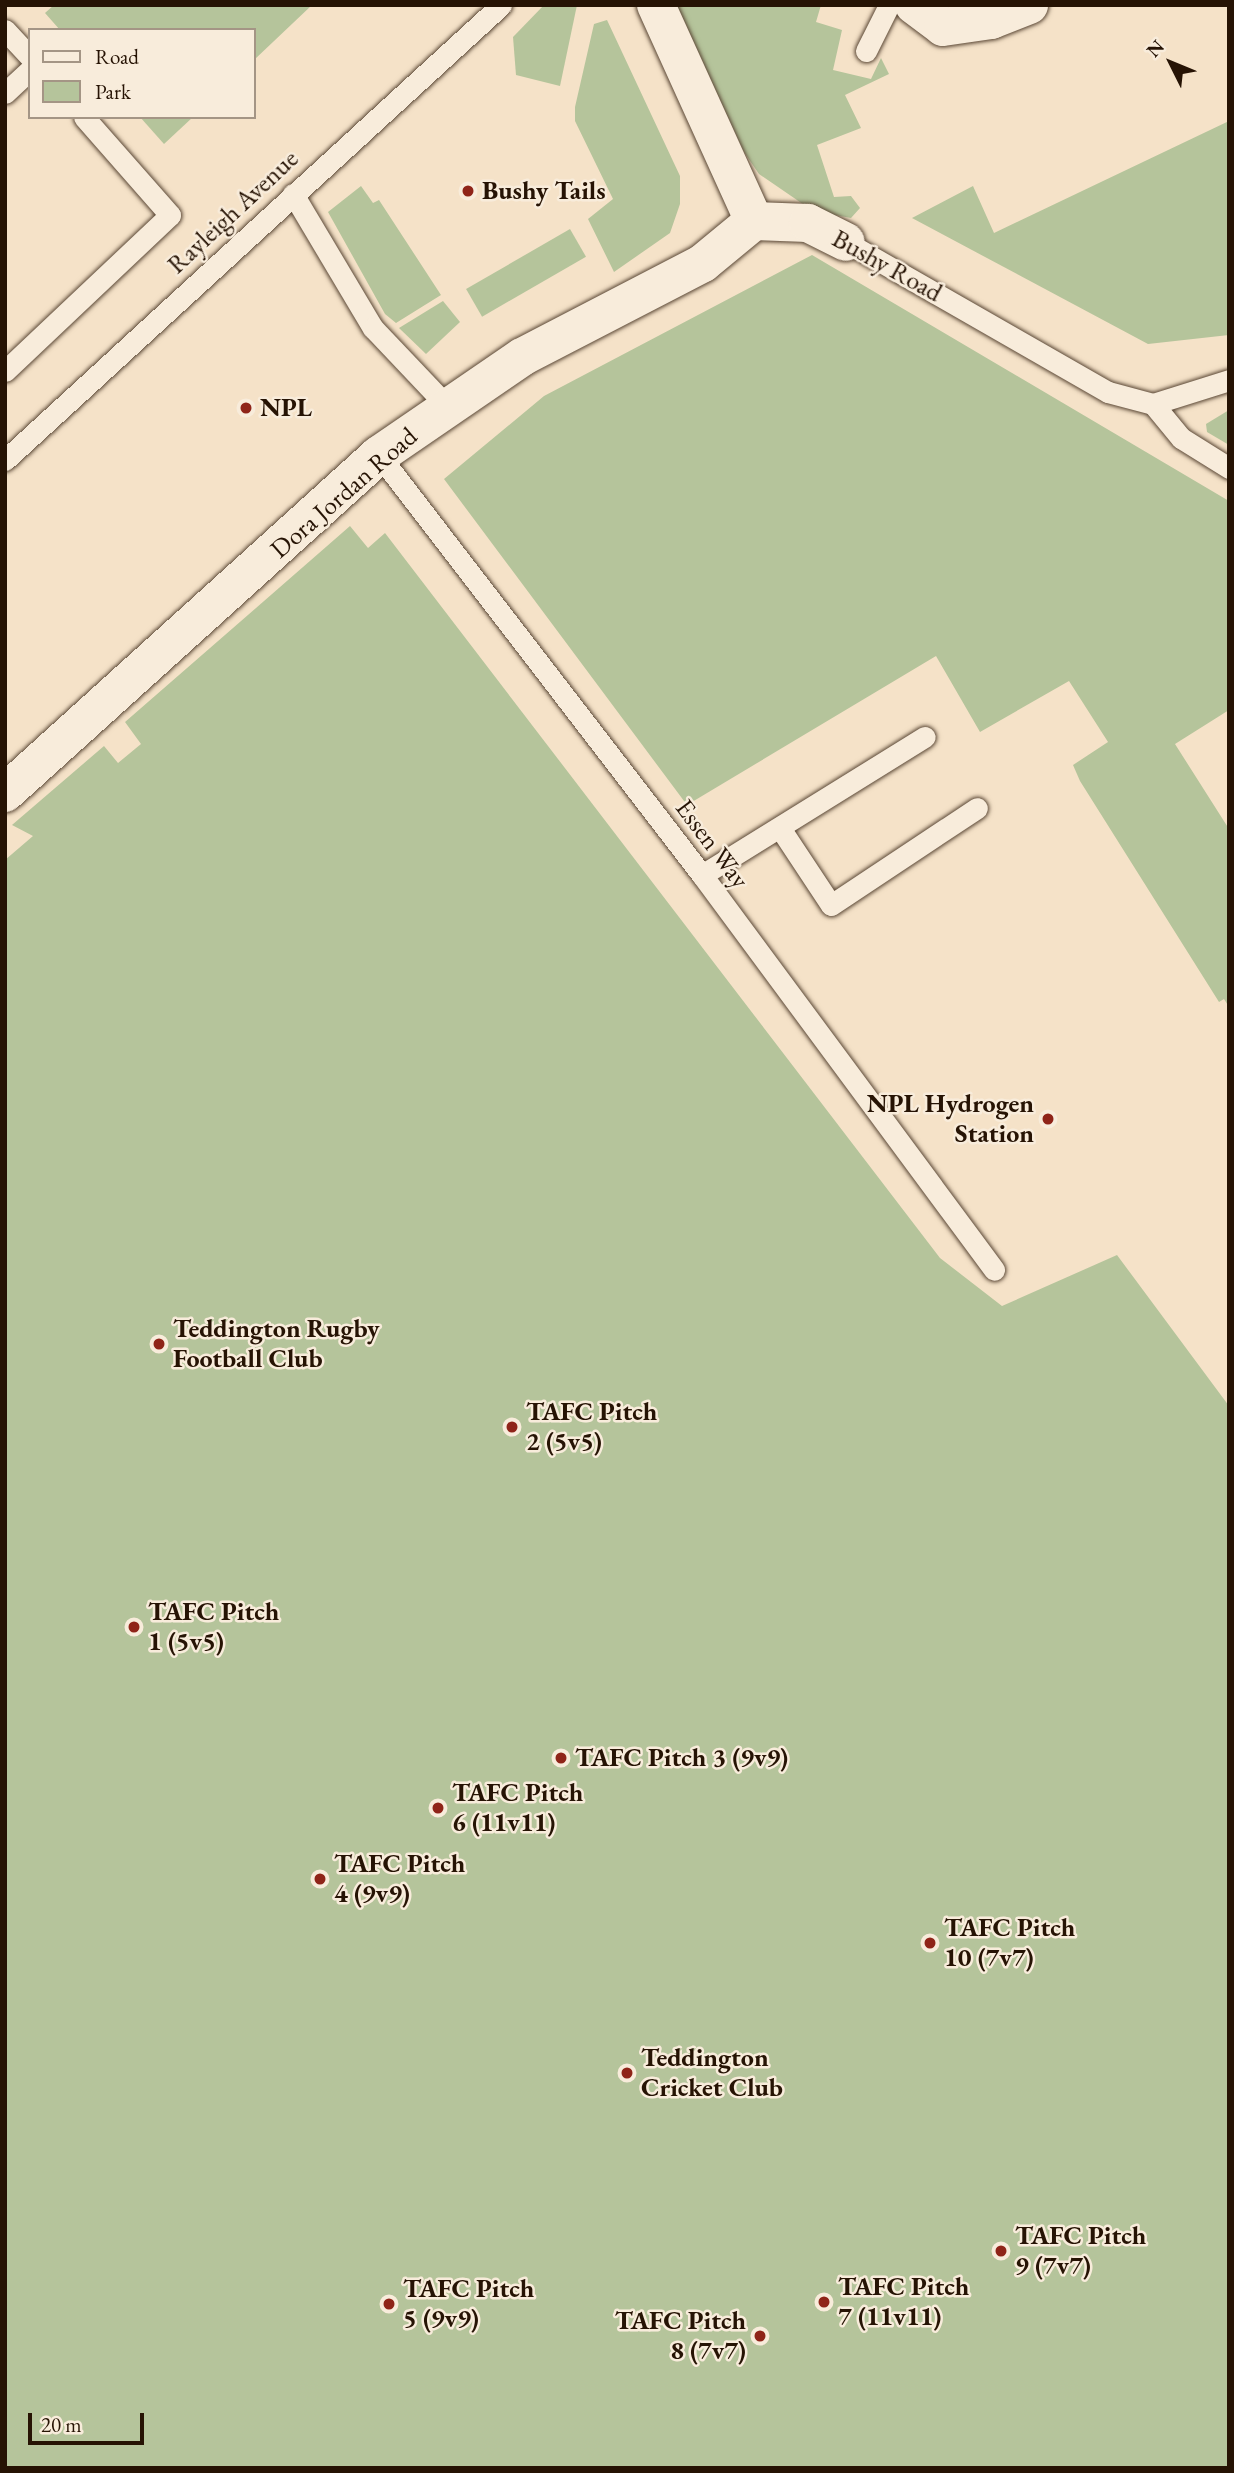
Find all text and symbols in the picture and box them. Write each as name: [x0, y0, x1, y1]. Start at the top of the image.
legend: [28, 28, 256, 119]
north arrow: [1136, 28, 1206, 98]
text: N: [1141, 34, 1170, 62]
text: Road: [95, 43, 139, 70]
text: Park: [95, 78, 131, 105]
street label: Rayleigh Avenue: [161, 144, 305, 280]
place label: Bushy Tails: [482, 175, 606, 207]
marker: Bushy Tails: [460, 183, 476, 199]
street label: Bushy Road: [827, 223, 947, 309]
place label: NPL: [260, 392, 312, 424]
marker: NPL: [238, 400, 254, 416]
street label: Dora Jordan Road: [264, 421, 424, 565]
street label: Essen Way: [668, 793, 756, 895]
place label: NPL Hydrogen Station: [867, 1088, 1034, 1150]
marker: NPL Hydrogen Station: [1040, 1111, 1056, 1127]
place label: Teddington Rugby Football Club: [173, 1313, 380, 1374]
marker: Teddington Rugby Football Club: [151, 1336, 167, 1352]
place label: TAFC Pitch 2 (5v5): [526, 1396, 657, 1458]
marker: TAFC Pitch 2 (5v5): [504, 1419, 520, 1435]
place label: TAFC Pitch 1 (5v5): [148, 1596, 279, 1658]
marker: TAFC Pitch 1 (5v5): [126, 1619, 142, 1635]
place label: TAFC Pitch 3 (9v9): [575, 1742, 788, 1774]
marker: TAFC Pitch 3 (9v9): [553, 1750, 569, 1766]
place label: TAFC Pitch 6 (11v11): [452, 1777, 583, 1839]
marker: TAFC Pitch 6 (11v11): [430, 1800, 446, 1816]
place label: TAFC Pitch 4 (9v9): [334, 1848, 465, 1910]
marker: TAFC Pitch 4 (9v9): [312, 1871, 328, 1887]
place label: TAFC Pitch 10 (7v7): [944, 1912, 1075, 1974]
marker: TAFC Pitch 10 (7v7): [922, 1935, 938, 1951]
place label: Teddington Cricket Club: [641, 2042, 783, 2104]
marker: Teddington Cricket Club: [619, 2065, 635, 2081]
place label: TAFC Pitch 9 (7v7): [1015, 2220, 1146, 2282]
marker: TAFC Pitch 9 (7v7): [993, 2243, 1009, 2259]
place label: TAFC Pitch 7 (11v11): [838, 2271, 969, 2332]
place label: TAFC Pitch 5 (9v9): [403, 2273, 534, 2334]
marker: TAFC Pitch 7 (11v11): [816, 2294, 832, 2310]
marker: TAFC Pitch 5 (9v9): [381, 2296, 397, 2312]
place label: TAFC Pitch 8 (7v7): [615, 2305, 746, 2366]
marker: TAFC Pitch 8 (7v7): [752, 2328, 768, 2344]
scale bar: [32, 2400, 147, 2444]
text: 20 m: [41, 2411, 82, 2438]

